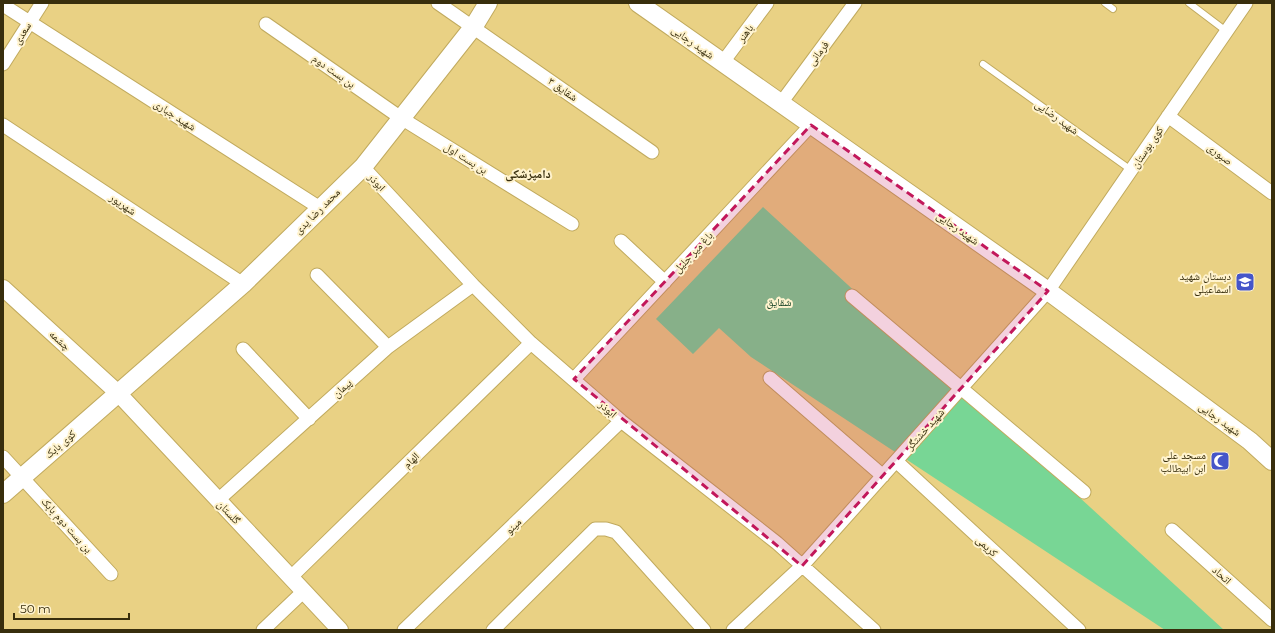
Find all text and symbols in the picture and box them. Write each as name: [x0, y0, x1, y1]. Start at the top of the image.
street label: سعدی: [10, 19, 34, 47]
street label: باهنر: [733, 21, 756, 46]
street label: شهید رجایی: [669, 22, 717, 62]
street label: فرمانی: [804, 38, 832, 68]
street label: بن بست دوم: [310, 51, 358, 91]
street label: شقایق ۳: [545, 74, 581, 104]
street label: شهید جباری: [151, 96, 199, 134]
street label: شهید رضایی: [1032, 96, 1082, 138]
street label: کوی بوستان: [1128, 123, 1166, 171]
street label: بن بست اول: [442, 139, 490, 177]
street label: صبوری: [1205, 140, 1235, 168]
district label: دامپزشکی: [505, 166, 551, 182]
street label: ابوذر: [365, 169, 389, 194]
street label: محمد رضا یدی: [291, 185, 343, 237]
street label: شهریور: [106, 190, 139, 218]
street label: شهید رجایی: [934, 208, 982, 248]
street label: باغ میر جلیل: [670, 228, 716, 276]
place label: دبستان شهید اسماعیلی: [1179, 269, 1231, 296]
school or university icon: دبستان شهید اسماعیلی: [1234, 271, 1256, 293]
park label: شقایق: [766, 295, 792, 309]
street label: چشمه: [46, 327, 74, 353]
street label: پیمان: [329, 375, 355, 400]
street label: ابوذر: [595, 397, 620, 421]
street label: شهید رجایی: [1196, 399, 1244, 439]
street label: شهید خشتگر: [902, 405, 947, 453]
street label: کوی بابک: [42, 426, 79, 461]
place label: مسجد علی ابن ابیطالب: [1160, 448, 1206, 475]
street label: الهام: [400, 449, 422, 471]
mosque icon: مسجد علی ابن ابیطالب: [1209, 450, 1231, 472]
street label: بن بست دوم بابک: [38, 494, 96, 556]
street label: گلستان: [214, 497, 244, 527]
street label: مینو: [502, 515, 524, 537]
street label: کریمی: [973, 532, 1001, 560]
street label: اتحاد: [1209, 563, 1235, 587]
scale bar: [14, 595, 129, 621]
text: 50 m: [20, 601, 51, 616]

